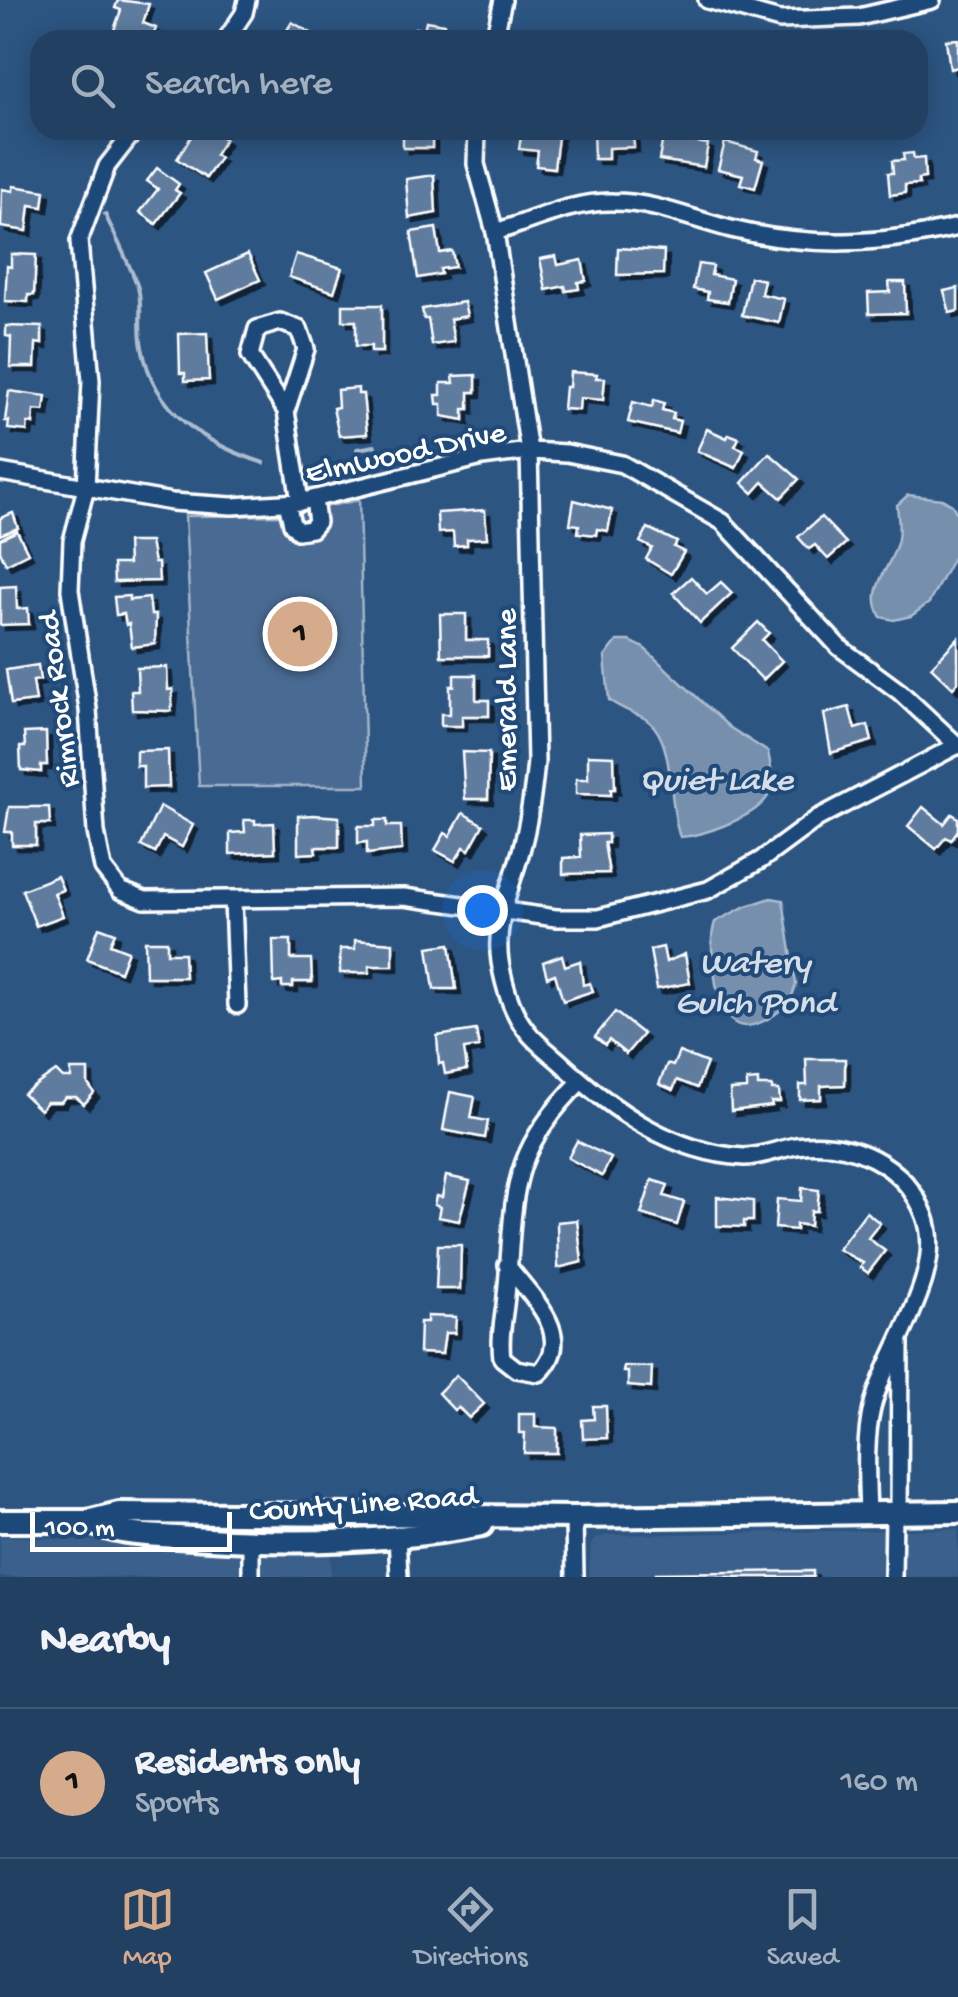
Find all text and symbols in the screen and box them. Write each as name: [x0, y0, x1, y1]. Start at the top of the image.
search box: [30, 30, 928, 140]
icon: search: [65, 58, 120, 113]
text: Search here: [145, 63, 332, 107]
street label: Elmwood Drive: [302, 415, 510, 495]
pin: 1: [268, 596, 332, 672]
street label: Rimrock Road: [31, 607, 91, 790]
street label: Emerald Lane: [490, 608, 528, 791]
water label: Quiet Lake: [639, 762, 795, 803]
your location: [457, 885, 508, 936]
water label: Watery Gulch Pond: [675, 945, 838, 1026]
street label: County Line Road: [248, 1479, 481, 1533]
scale bar: [30, 1507, 232, 1552]
text: 100 m: [45, 1513, 115, 1546]
text: Nearby: [40, 1618, 170, 1667]
text: Residents only: [135, 1742, 360, 1786]
text: 1: [66, 1764, 79, 1802]
text: 160 m: [840, 1764, 918, 1802]
text: Sports: [135, 1786, 218, 1824]
tab: Map: [120, 1882, 175, 1975]
tab: Directions: [414, 1882, 528, 1975]
tab: Saved: [767, 1882, 838, 1975]

